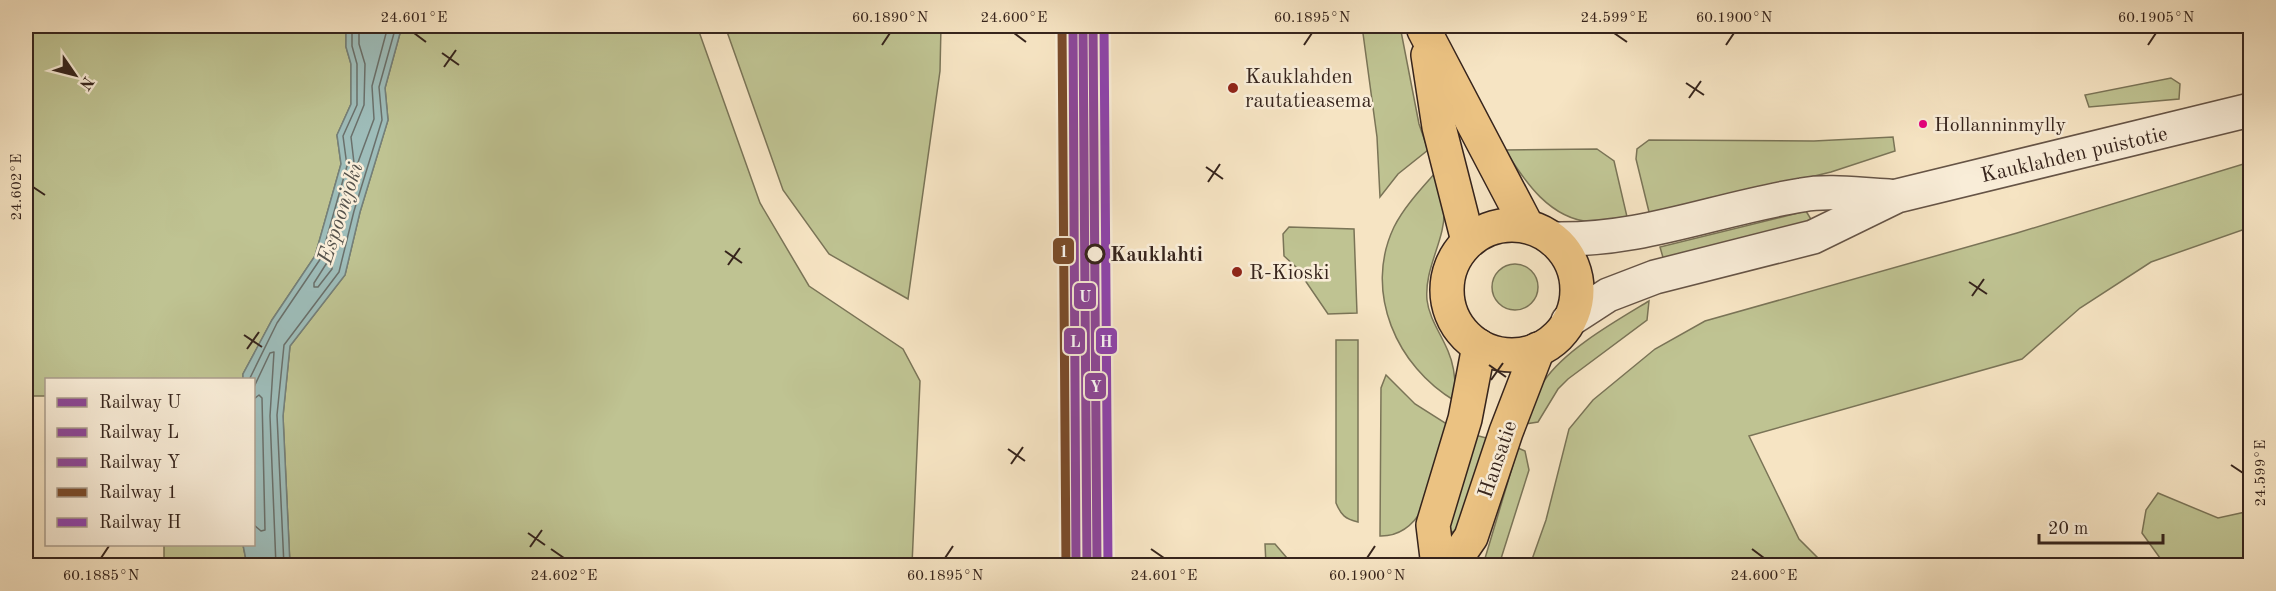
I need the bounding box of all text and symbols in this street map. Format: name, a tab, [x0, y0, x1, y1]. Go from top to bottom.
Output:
text: 24.601°E	[381, 11, 447, 26]
text: 60.1890°N	[852, 11, 929, 26]
text: 24.600°E	[981, 11, 1047, 26]
text: 60.1895°N	[1274, 11, 1351, 26]
text: 24.599°E	[1581, 11, 1647, 26]
text: 60.1900°N	[1696, 11, 1773, 26]
text: 60.1905°N	[2118, 11, 2195, 26]
north arrow	[45, 45, 105, 105]
place label: Kauklahden rautatieasema	[1245, 67, 1372, 112]
text: N	[75, 73, 96, 93]
marker: Kauklahden rautatieasema	[1226, 81, 1240, 95]
place label: Hollanninmylly	[1934, 116, 2066, 136]
marker: Hollanninmylly	[1917, 118, 1929, 130]
street label: Kauklahden puistotie	[1979, 124, 2170, 187]
text: 24.602°E	[10, 154, 25, 220]
water label: Espoonjoki	[314, 160, 368, 268]
line badge: 1	[1052, 237, 1075, 265]
marker: Kauklahti	[1085, 244, 1105, 264]
text: 1	[1059, 245, 1069, 261]
place label: Kauklahti	[1110, 245, 1203, 266]
place label: R-Kioski	[1249, 263, 1329, 284]
marker: R-Kioski	[1230, 265, 1244, 279]
line badge: U	[1073, 282, 1097, 310]
text: U	[1079, 290, 1092, 306]
line badge: L	[1063, 327, 1086, 355]
line badge: H	[1095, 327, 1118, 355]
text: L	[1070, 335, 1081, 351]
text: H	[1099, 335, 1113, 351]
line badge: Y	[1084, 372, 1107, 400]
legend	[45, 378, 255, 546]
text: Y	[1090, 380, 1102, 396]
text: Railway U	[99, 394, 181, 412]
street label: Hansatie	[1475, 418, 1521, 501]
text: Railway L	[99, 424, 179, 442]
text: 24.599°E	[2254, 440, 2269, 506]
text: Railway Y	[99, 454, 180, 472]
text: Railway 1	[99, 484, 178, 502]
scale bar	[2039, 507, 2164, 545]
text: Railway H	[99, 514, 181, 532]
text: 20 m	[2048, 520, 2088, 538]
text: 60.1885°N	[63, 569, 140, 584]
text: 24.602°E	[531, 569, 597, 584]
text: 60.1895°N	[907, 569, 984, 584]
text: 24.601°E	[1131, 569, 1197, 584]
text: 60.1900°N	[1329, 569, 1406, 584]
text: 24.600°E	[1731, 569, 1797, 584]

